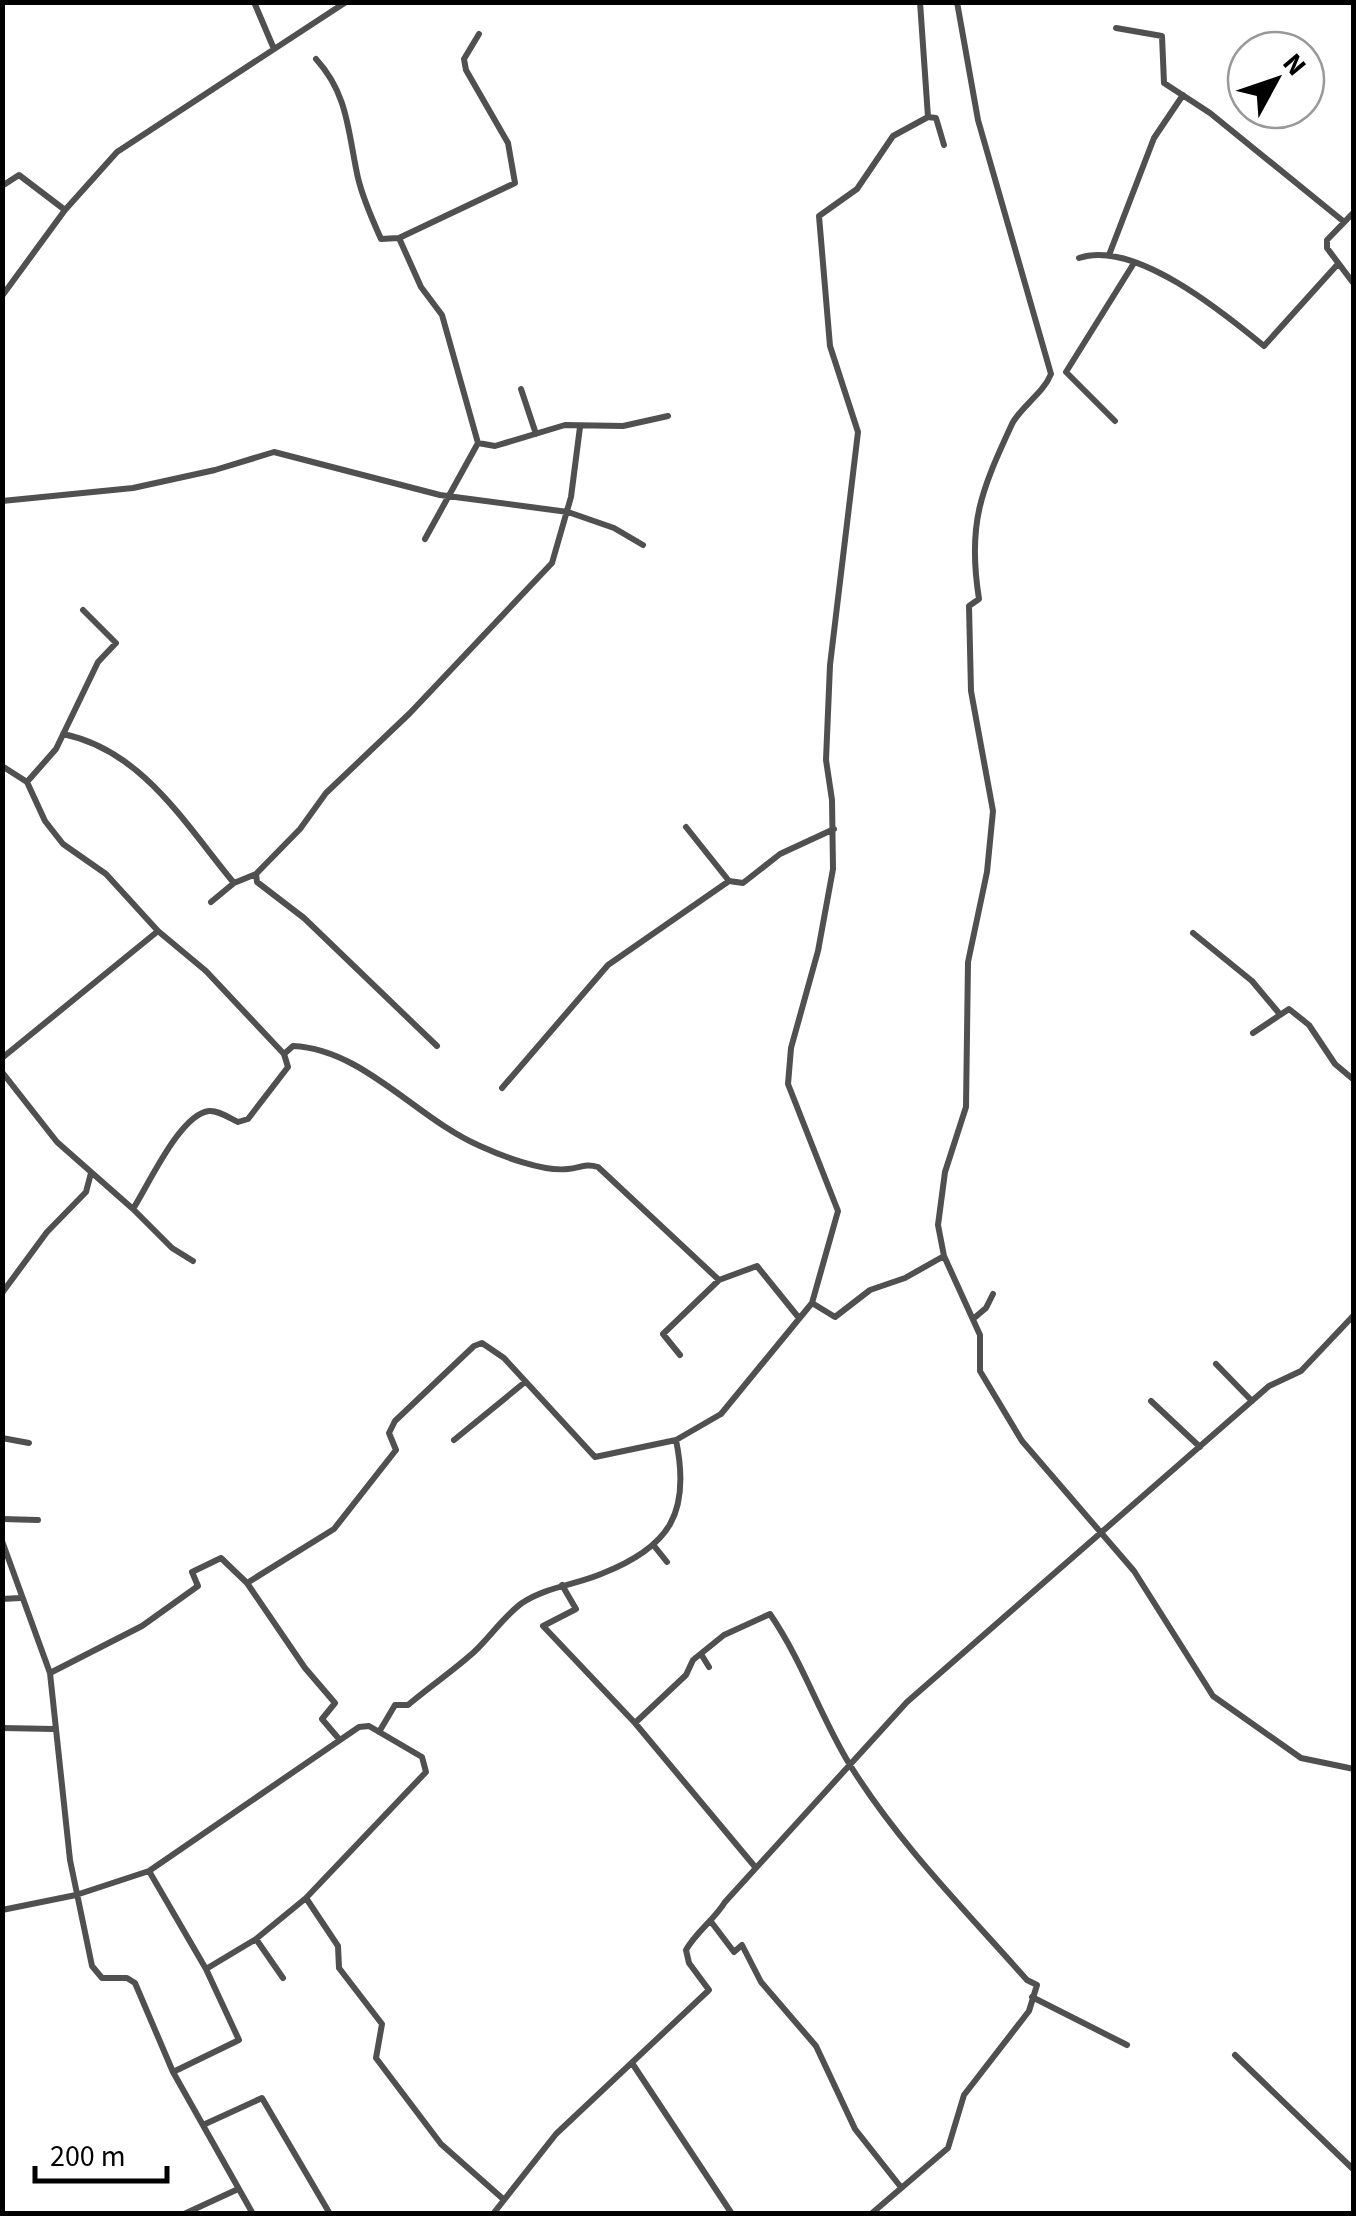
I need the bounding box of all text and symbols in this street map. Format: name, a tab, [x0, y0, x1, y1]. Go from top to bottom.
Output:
north arrow	[1226, 30, 1326, 130]
text: N	[1273, 45, 1316, 85]
scale bar	[35, 2121, 168, 2183]
text: 200 m	[50, 2135, 126, 2178]

